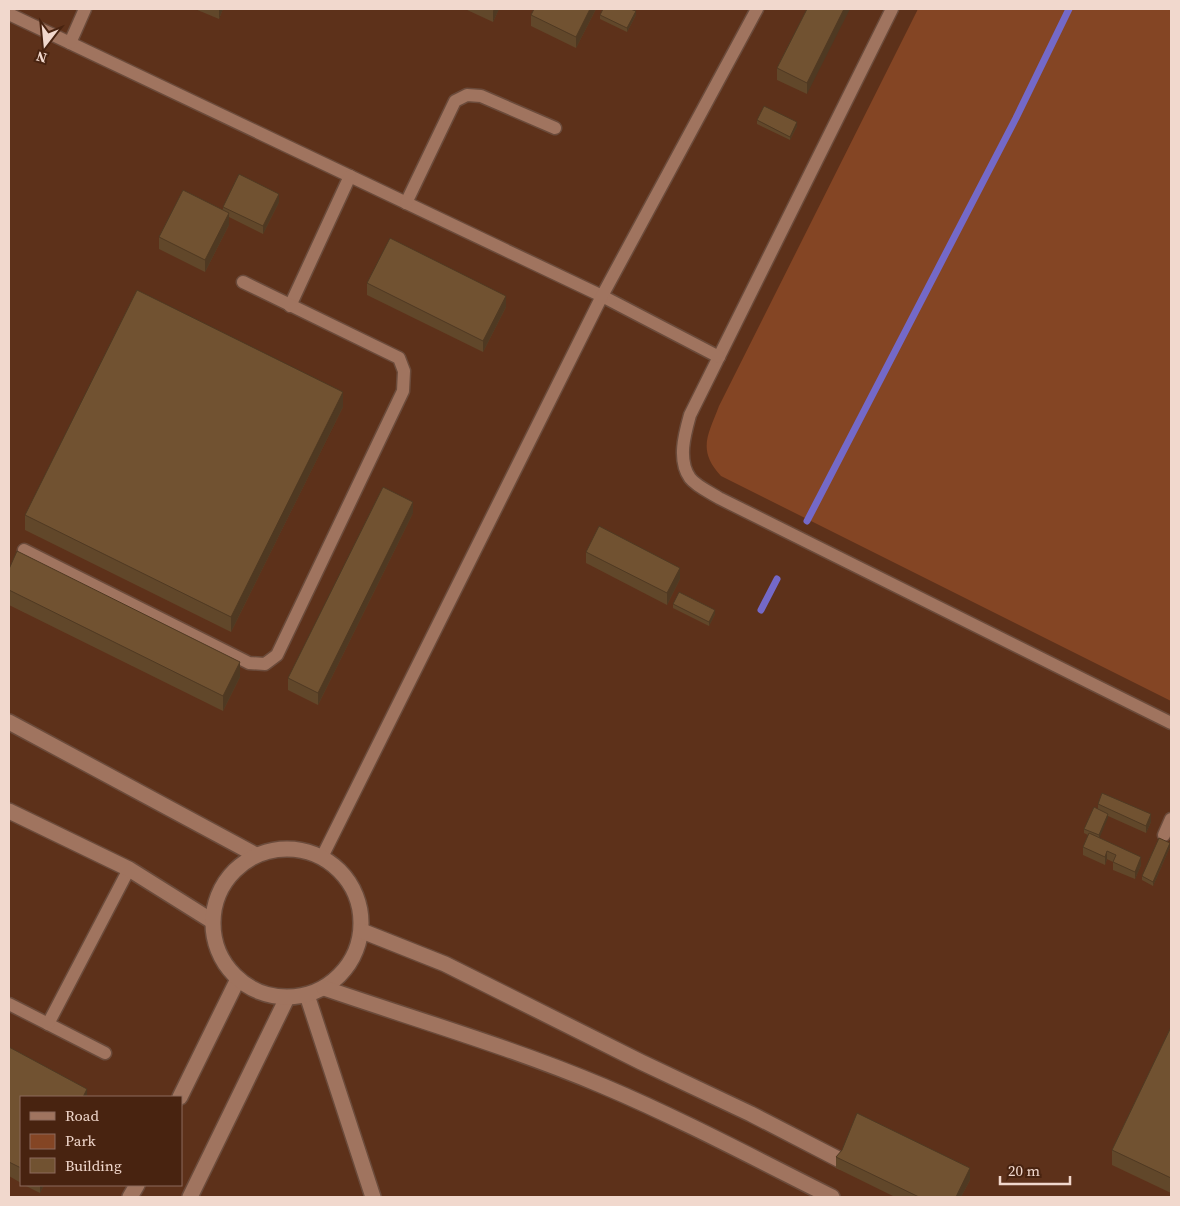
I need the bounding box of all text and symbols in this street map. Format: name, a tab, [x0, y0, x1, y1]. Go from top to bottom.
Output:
north arrow	[20, 20, 70, 70]
text: N	[34, 46, 49, 69]
legend	[20, 1096, 182, 1186]
text: Road	[65, 1105, 99, 1126]
text: Park	[65, 1130, 97, 1151]
scale bar	[1000, 1154, 1070, 1186]
text: Building	[65, 1155, 122, 1176]
text: 20 m	[1008, 1160, 1040, 1181]

